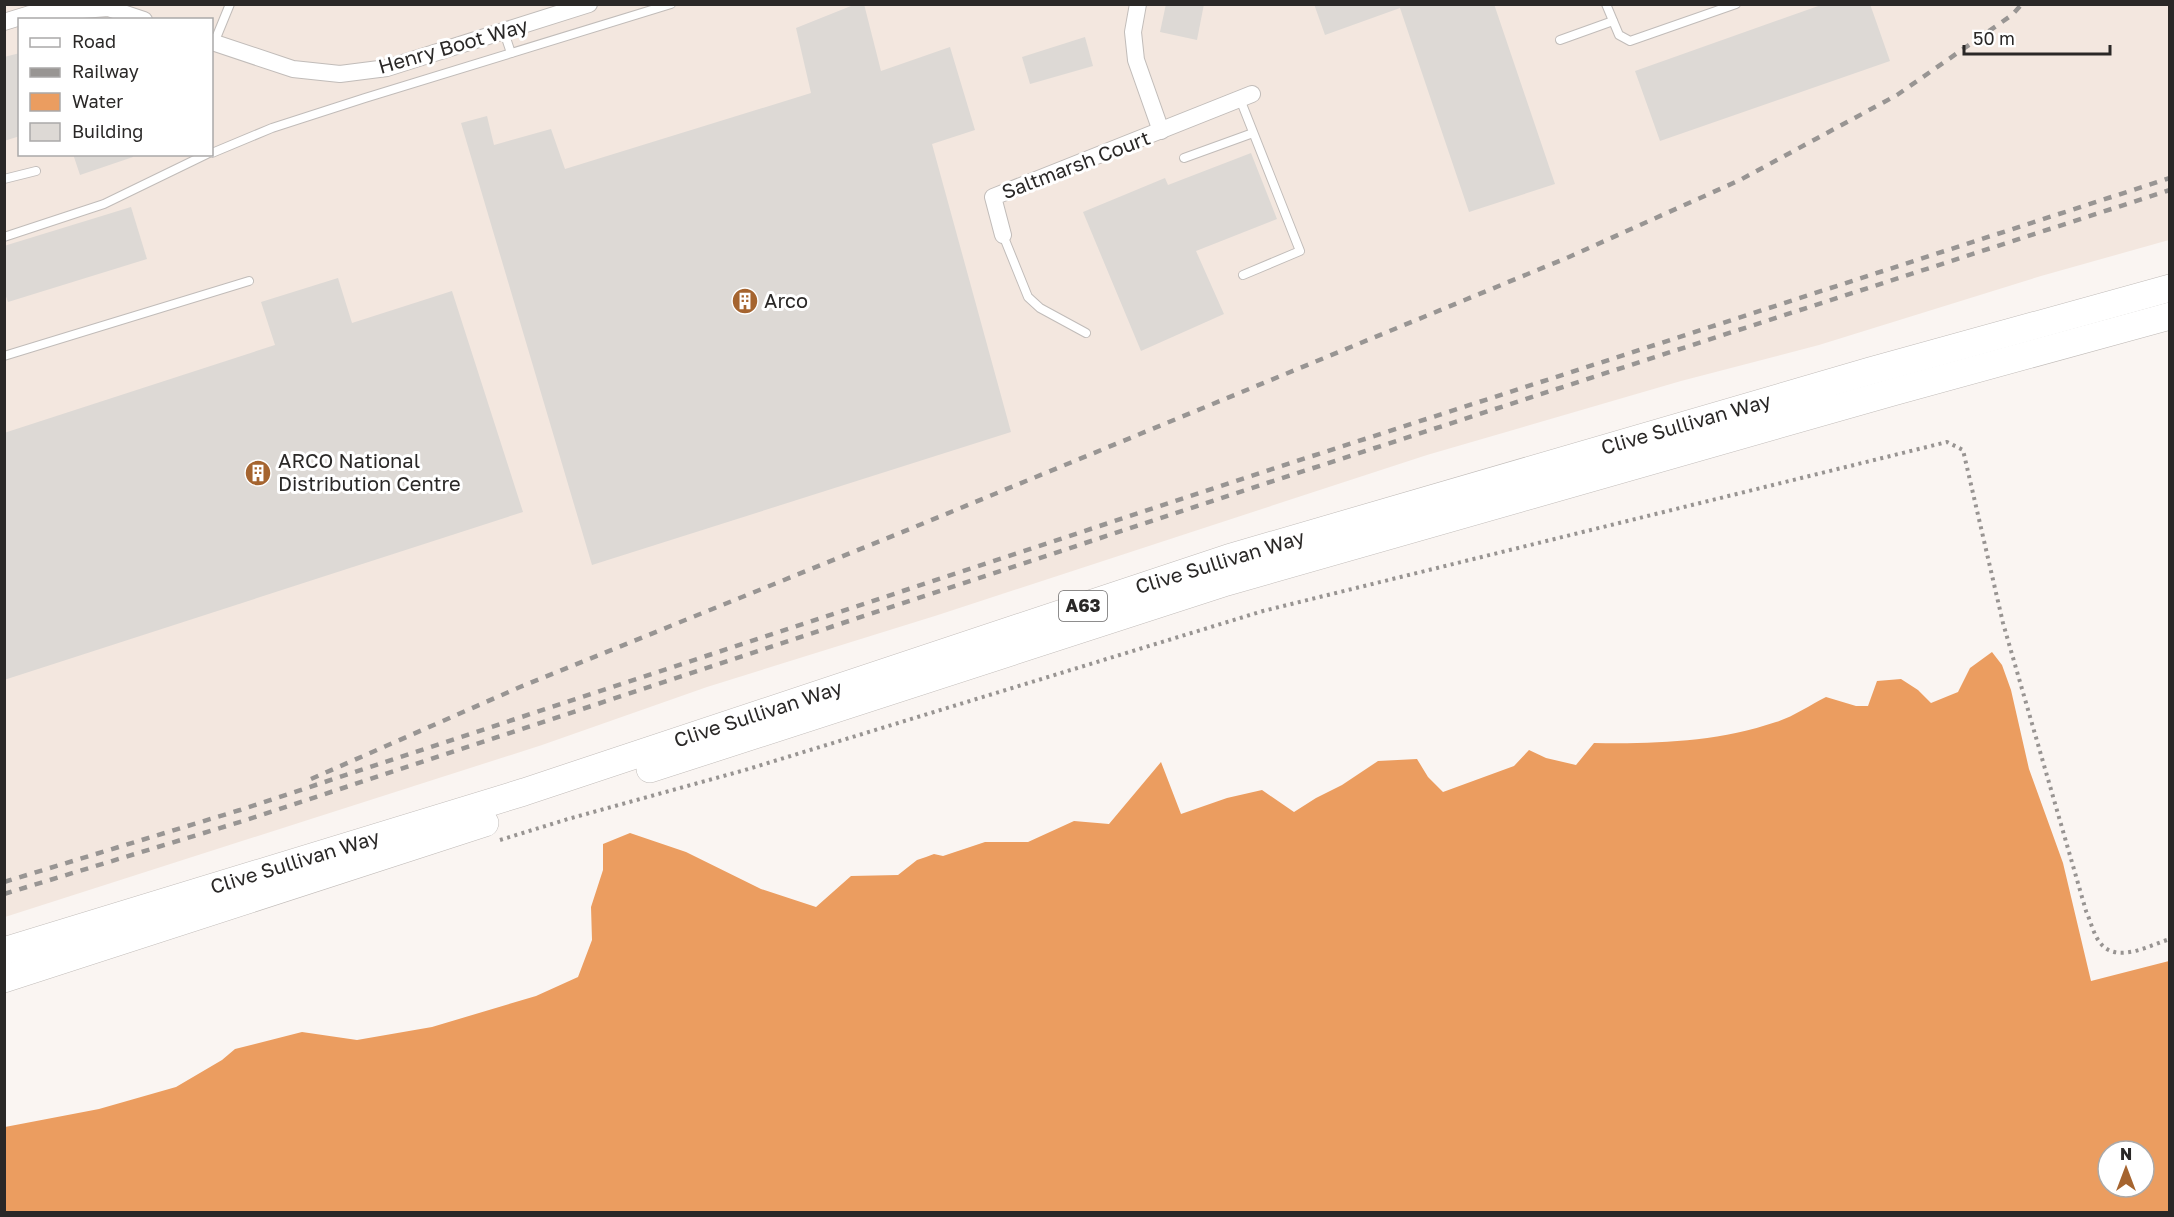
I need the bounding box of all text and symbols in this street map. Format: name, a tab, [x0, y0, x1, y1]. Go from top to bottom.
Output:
street label: Henry Boot Way	[375, 12, 530, 78]
legend	[18, 18, 213, 156]
scale bar	[1964, 18, 2110, 56]
text: 50 m	[1973, 27, 2015, 49]
text: Road	[72, 30, 116, 52]
text: Railway	[72, 60, 139, 82]
text: Water	[72, 90, 123, 112]
text: Building	[72, 120, 143, 142]
street label: Saltmarsh Court	[998, 125, 1153, 203]
building icon: Arco	[730, 286, 760, 316]
place label: Arco	[764, 288, 808, 312]
street label: Clive Sullivan Way	[1598, 387, 1773, 459]
place label: ARCO National Distribution Centre	[278, 448, 461, 495]
building icon: ARCO National Distribution Centre	[243, 458, 273, 488]
street label: Clive Sullivan Way	[1132, 524, 1307, 598]
road number: A63	[1059, 591, 1107, 621]
street label: Clive Sullivan Way	[671, 675, 845, 752]
street label: Clive Sullivan Way	[207, 824, 382, 898]
north arrow	[2096, 1139, 2156, 1199]
text: N	[2120, 1144, 2132, 1164]

